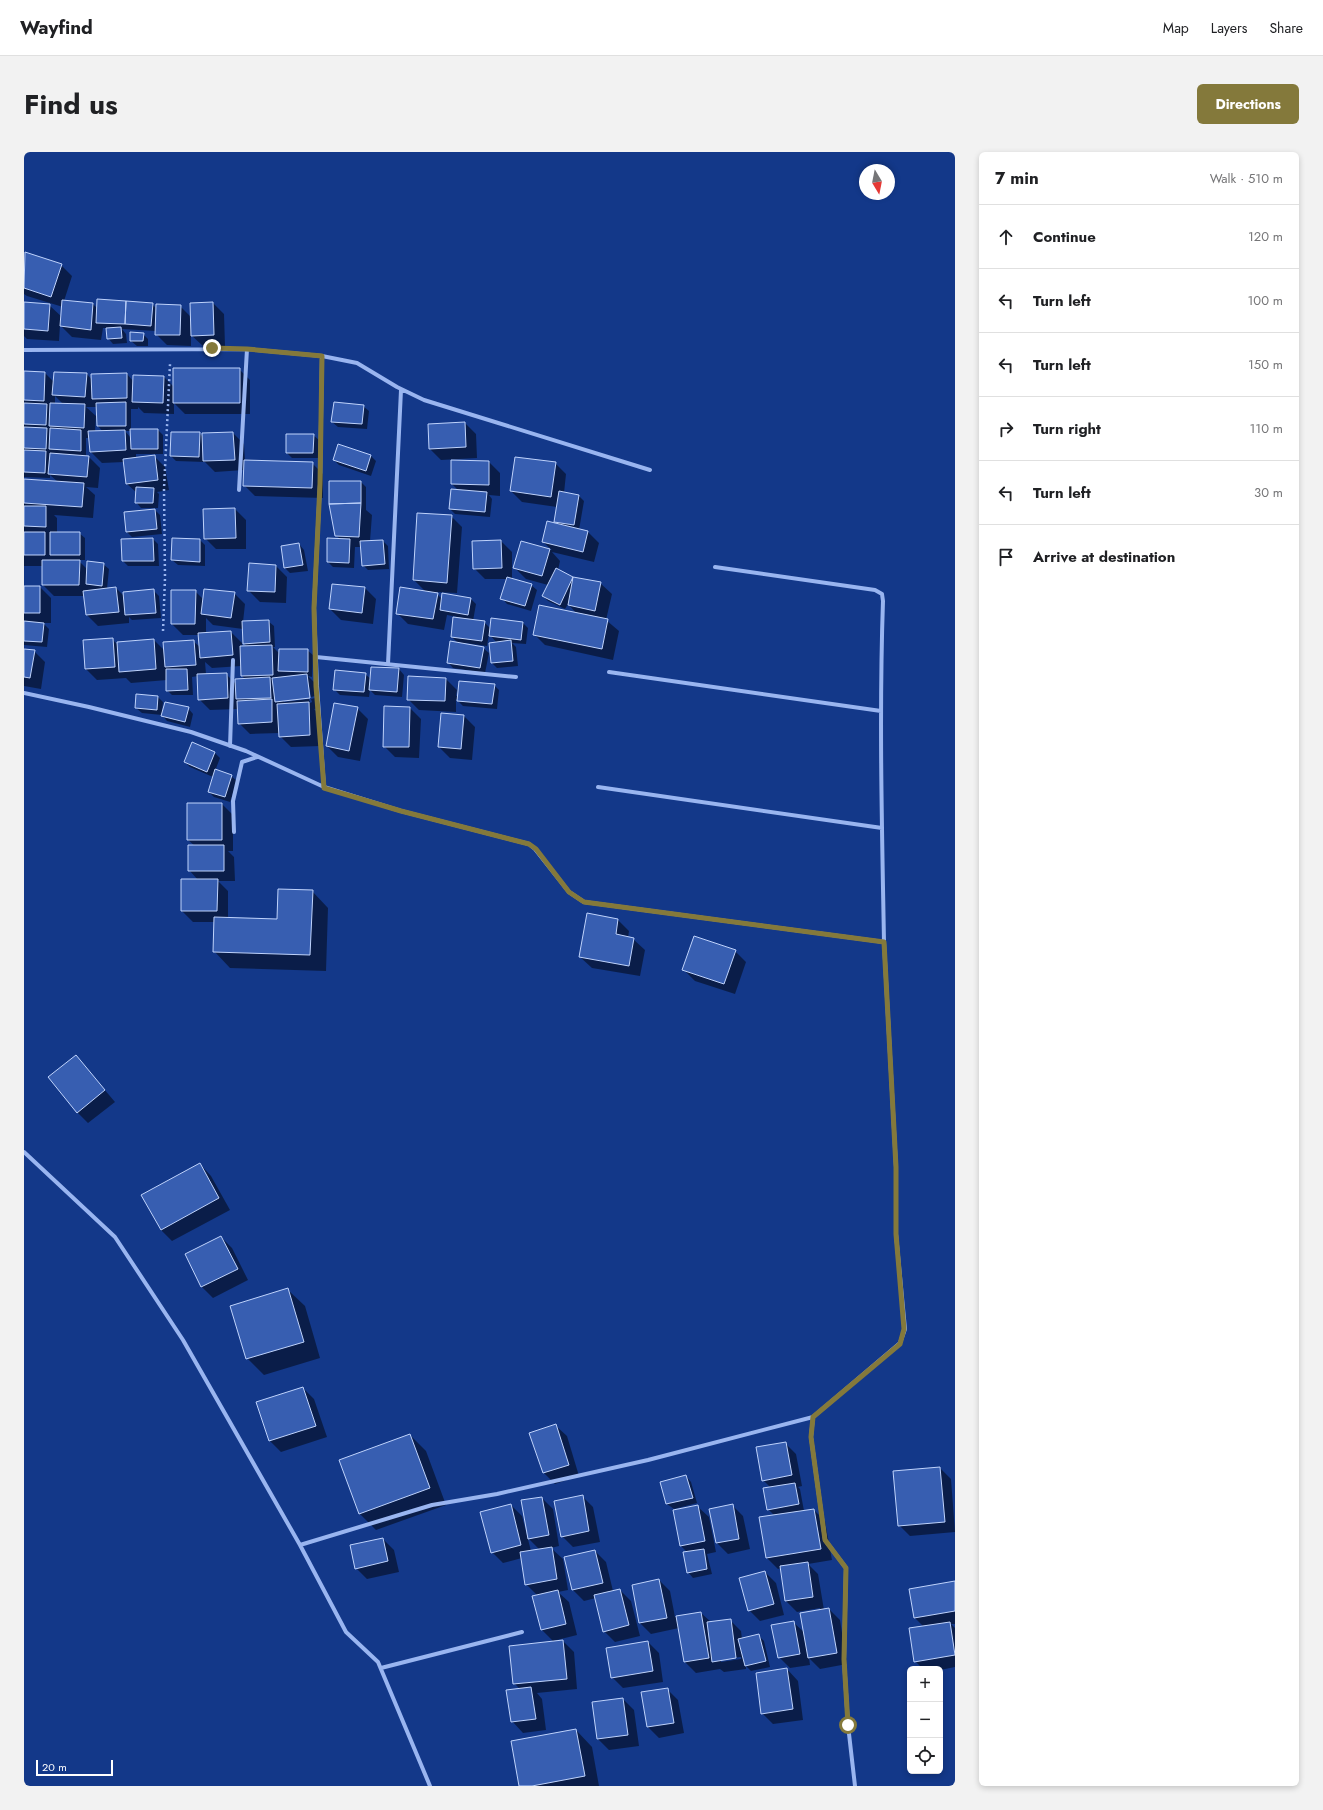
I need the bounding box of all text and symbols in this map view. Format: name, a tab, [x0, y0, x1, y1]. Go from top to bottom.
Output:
text: Wayfind	[20, 14, 93, 41]
text: Map	[1163, 18, 1189, 38]
text: Layers	[1211, 18, 1247, 38]
text: Share	[1269, 18, 1303, 38]
text: Find us	[24, 84, 118, 125]
button: Directions	[1197, 84, 1299, 124]
north arrow	[859, 164, 895, 200]
text: 7 min	[995, 166, 1039, 190]
text: Walk · 510 m	[1210, 169, 1283, 188]
icon: ahead	[995, 226, 1017, 248]
text: Continue	[1033, 226, 1096, 248]
text: 120 m	[1248, 227, 1283, 246]
icon: left	[995, 290, 1017, 312]
text: Turn left	[1033, 290, 1091, 312]
text: 100 m	[1248, 291, 1283, 310]
route end	[203, 339, 221, 357]
icon: left	[995, 354, 1017, 376]
text: Turn left	[1033, 354, 1091, 376]
text: 150 m	[1248, 355, 1283, 374]
icon: right	[995, 418, 1017, 440]
text: Turn right	[1033, 418, 1101, 440]
text: 110 m	[1249, 419, 1283, 438]
icon: left	[995, 482, 1017, 504]
text: Turn left	[1033, 482, 1091, 504]
text: 30 m	[1254, 483, 1283, 502]
icon: arrive	[995, 546, 1017, 568]
text: Arrive at destination	[1033, 546, 1175, 568]
map controls	[907, 1666, 943, 1774]
button: +	[907, 1666, 943, 1702]
button: −	[907, 1702, 943, 1738]
route start	[839, 1716, 857, 1734]
button: locate	[907, 1738, 943, 1774]
scale bar	[36, 1758, 113, 1777]
text: 20 m	[42, 1759, 67, 1775]

